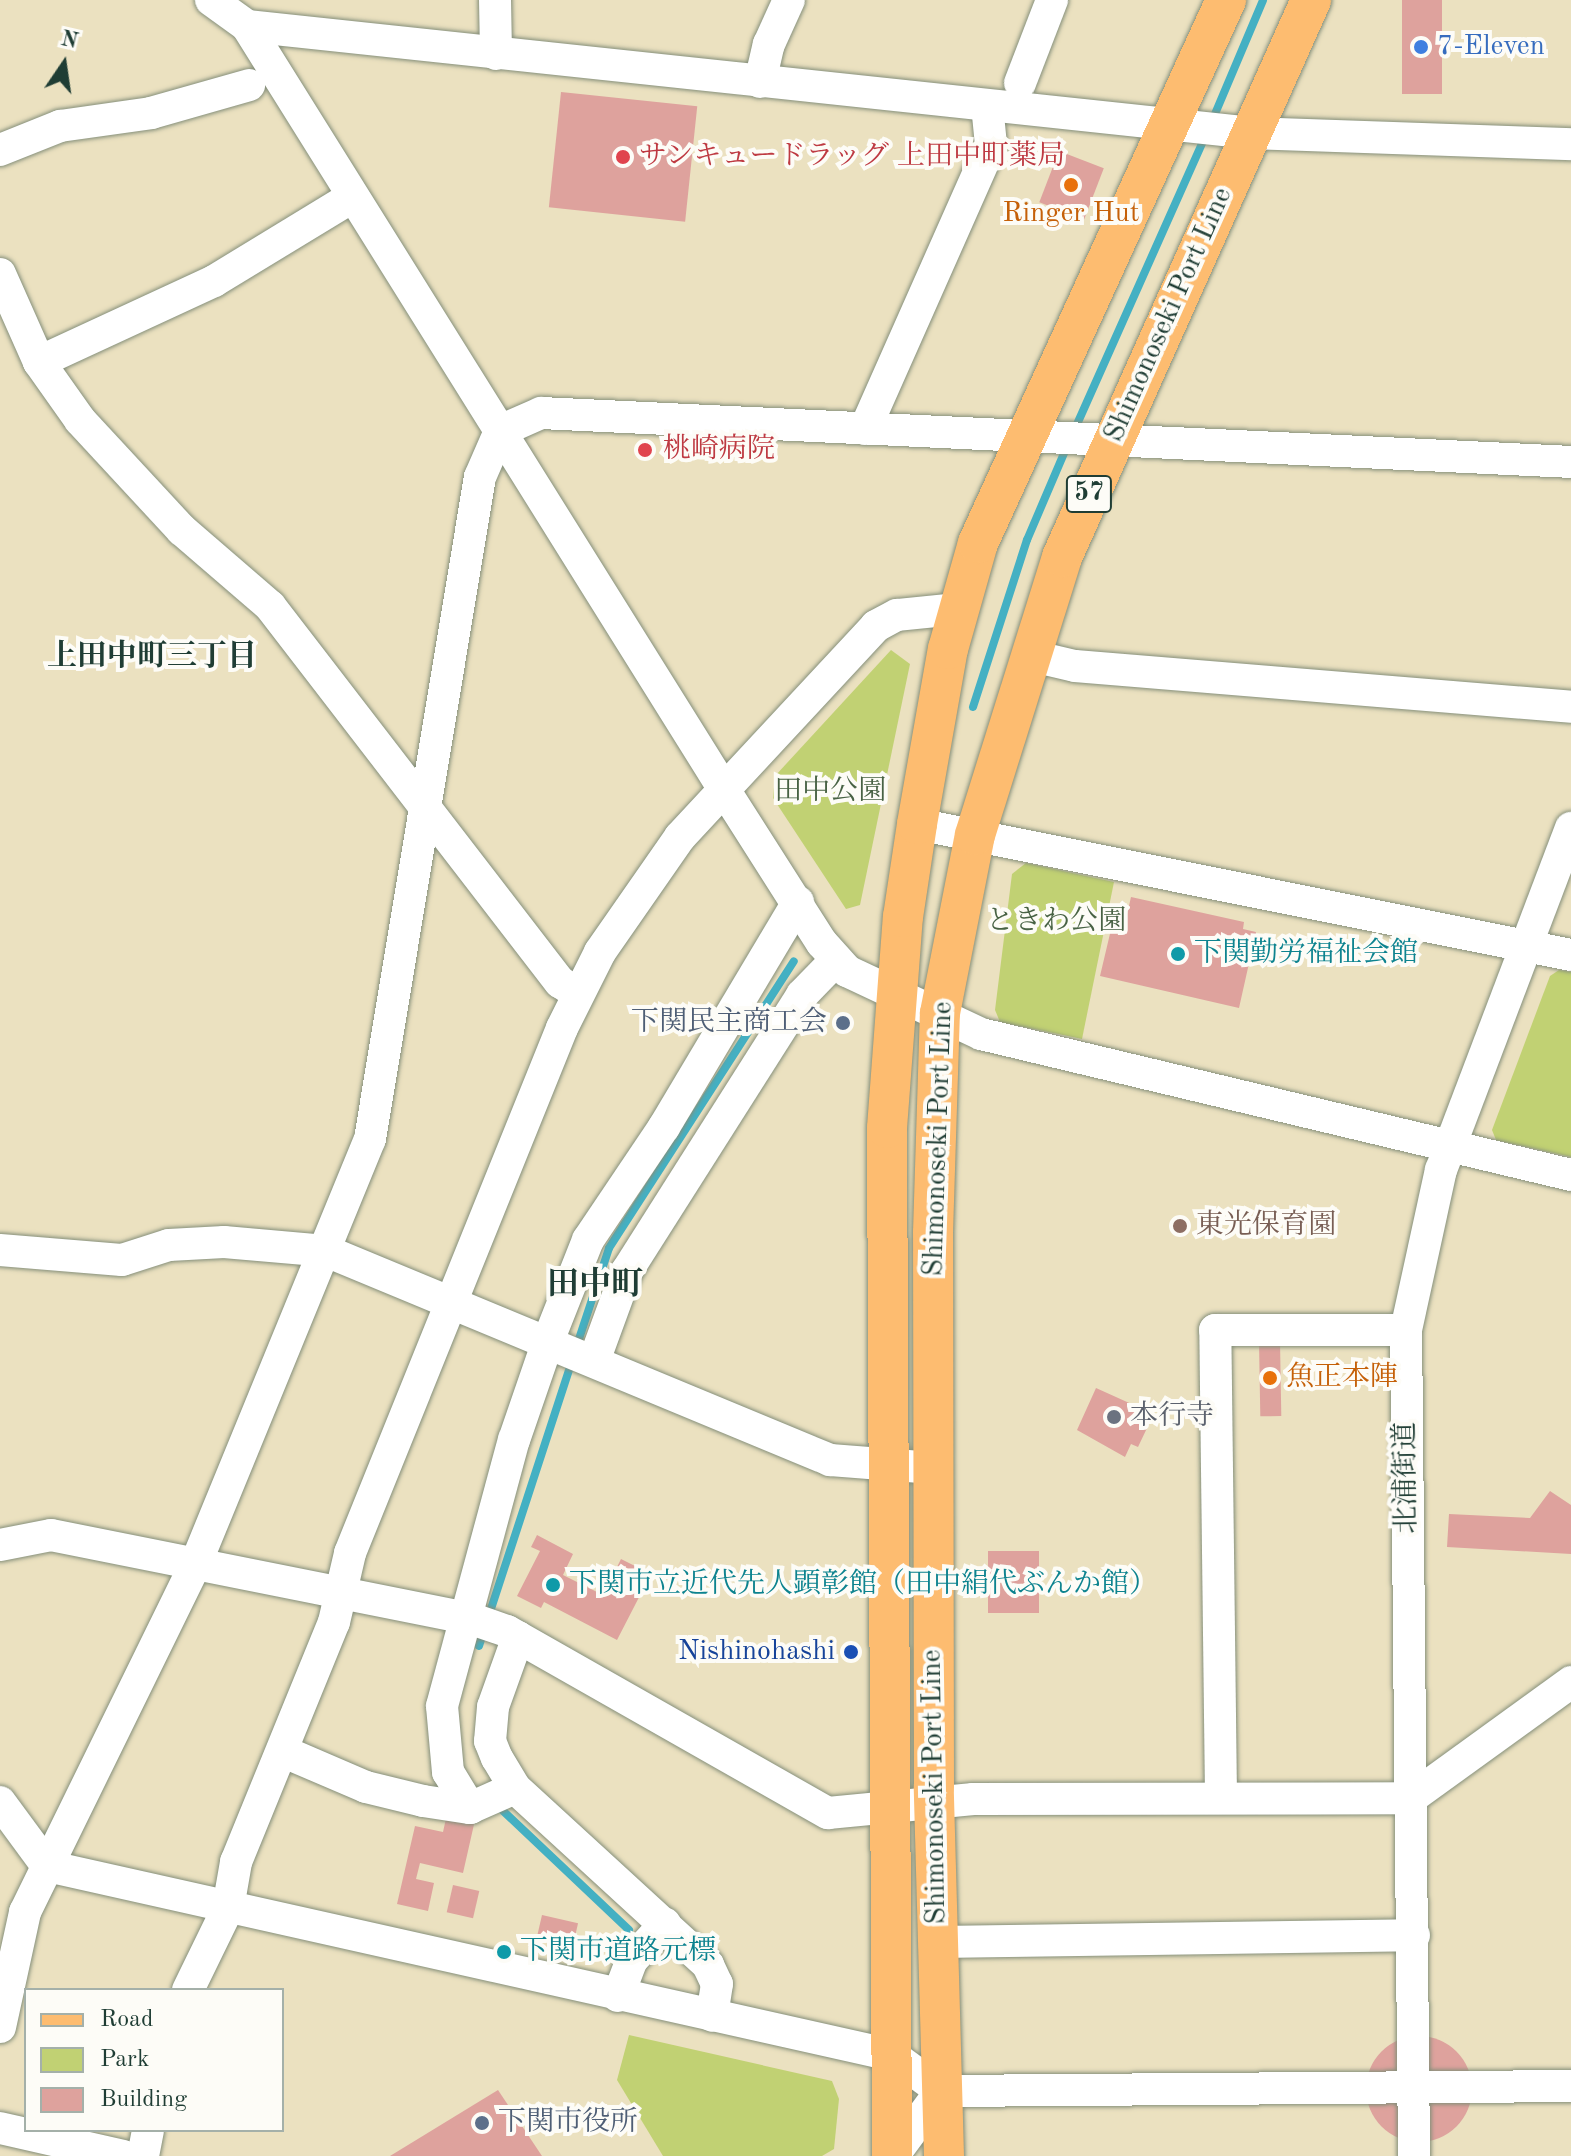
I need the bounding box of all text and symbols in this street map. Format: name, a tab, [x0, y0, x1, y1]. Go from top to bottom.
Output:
north arrow	[24, 24, 104, 104]
text: N	[59, 28, 80, 53]
place label: 7-Eleven	[1437, 30, 1545, 64]
marker: 7-Eleven	[1412, 38, 1430, 56]
place label: サンキュードラッグ 上田中町薬局	[639, 140, 1067, 174]
marker: サンキュードラッグ 上田中町薬局	[614, 148, 632, 166]
marker: Ringer Hut	[1062, 176, 1080, 194]
street label: Shimonoseki Port Line	[1098, 182, 1240, 448]
place label: Ringer Hut	[1003, 197, 1139, 231]
place label: 桃崎病院	[663, 433, 775, 467]
marker: 桃崎病院	[634, 439, 656, 461]
road number: 57	[1065, 472, 1113, 516]
district label: 上田中町三丁目	[47, 639, 257, 675]
park label: 田中公園	[774, 775, 886, 809]
park label: ときわ公園	[986, 905, 1126, 939]
place label: 下関勤労福祉会館	[1194, 937, 1418, 971]
marker: 下関勤労福祉会館	[1169, 945, 1187, 963]
street label: Shimonoseki Port Line	[917, 1001, 961, 1277]
place label: 下関民主商工会	[631, 1006, 827, 1040]
marker: 下関民主商工会	[834, 1014, 852, 1032]
place label: 東光保育園	[1196, 1209, 1336, 1243]
marker: 東光保育園	[1171, 1217, 1189, 1235]
district label: 田中町	[547, 1267, 643, 1305]
place label: 魚正本陣	[1286, 1361, 1398, 1395]
marker: 魚正本陣	[1261, 1369, 1279, 1387]
place label: 本行寺	[1130, 1400, 1214, 1434]
marker: 本行寺	[1105, 1408, 1123, 1426]
street label: 北浦街道	[1389, 1422, 1425, 1534]
place label: 下関市立近代先人顕彰館（田中絹代ぶんか館）	[569, 1568, 1157, 1602]
marker: 下関市立近代先人顕彰館（田中絹代ぶんか館）	[544, 1576, 562, 1594]
place label: Nishinohashi	[678, 1635, 835, 1669]
marker: Nishinohashi	[842, 1643, 860, 1661]
street label: Shimonoseki Port Line	[916, 1649, 954, 1925]
place label: 下関市道路元標	[520, 1935, 716, 1969]
marker: 下関市道路元標	[495, 1943, 513, 1961]
legend	[24, 1988, 284, 2132]
text: Road	[100, 2008, 153, 2032]
text: Park	[100, 2048, 149, 2072]
text: Building	[100, 2088, 187, 2112]
place label: 下関市役所	[498, 2106, 638, 2140]
marker: 下関市役所	[473, 2114, 491, 2132]

